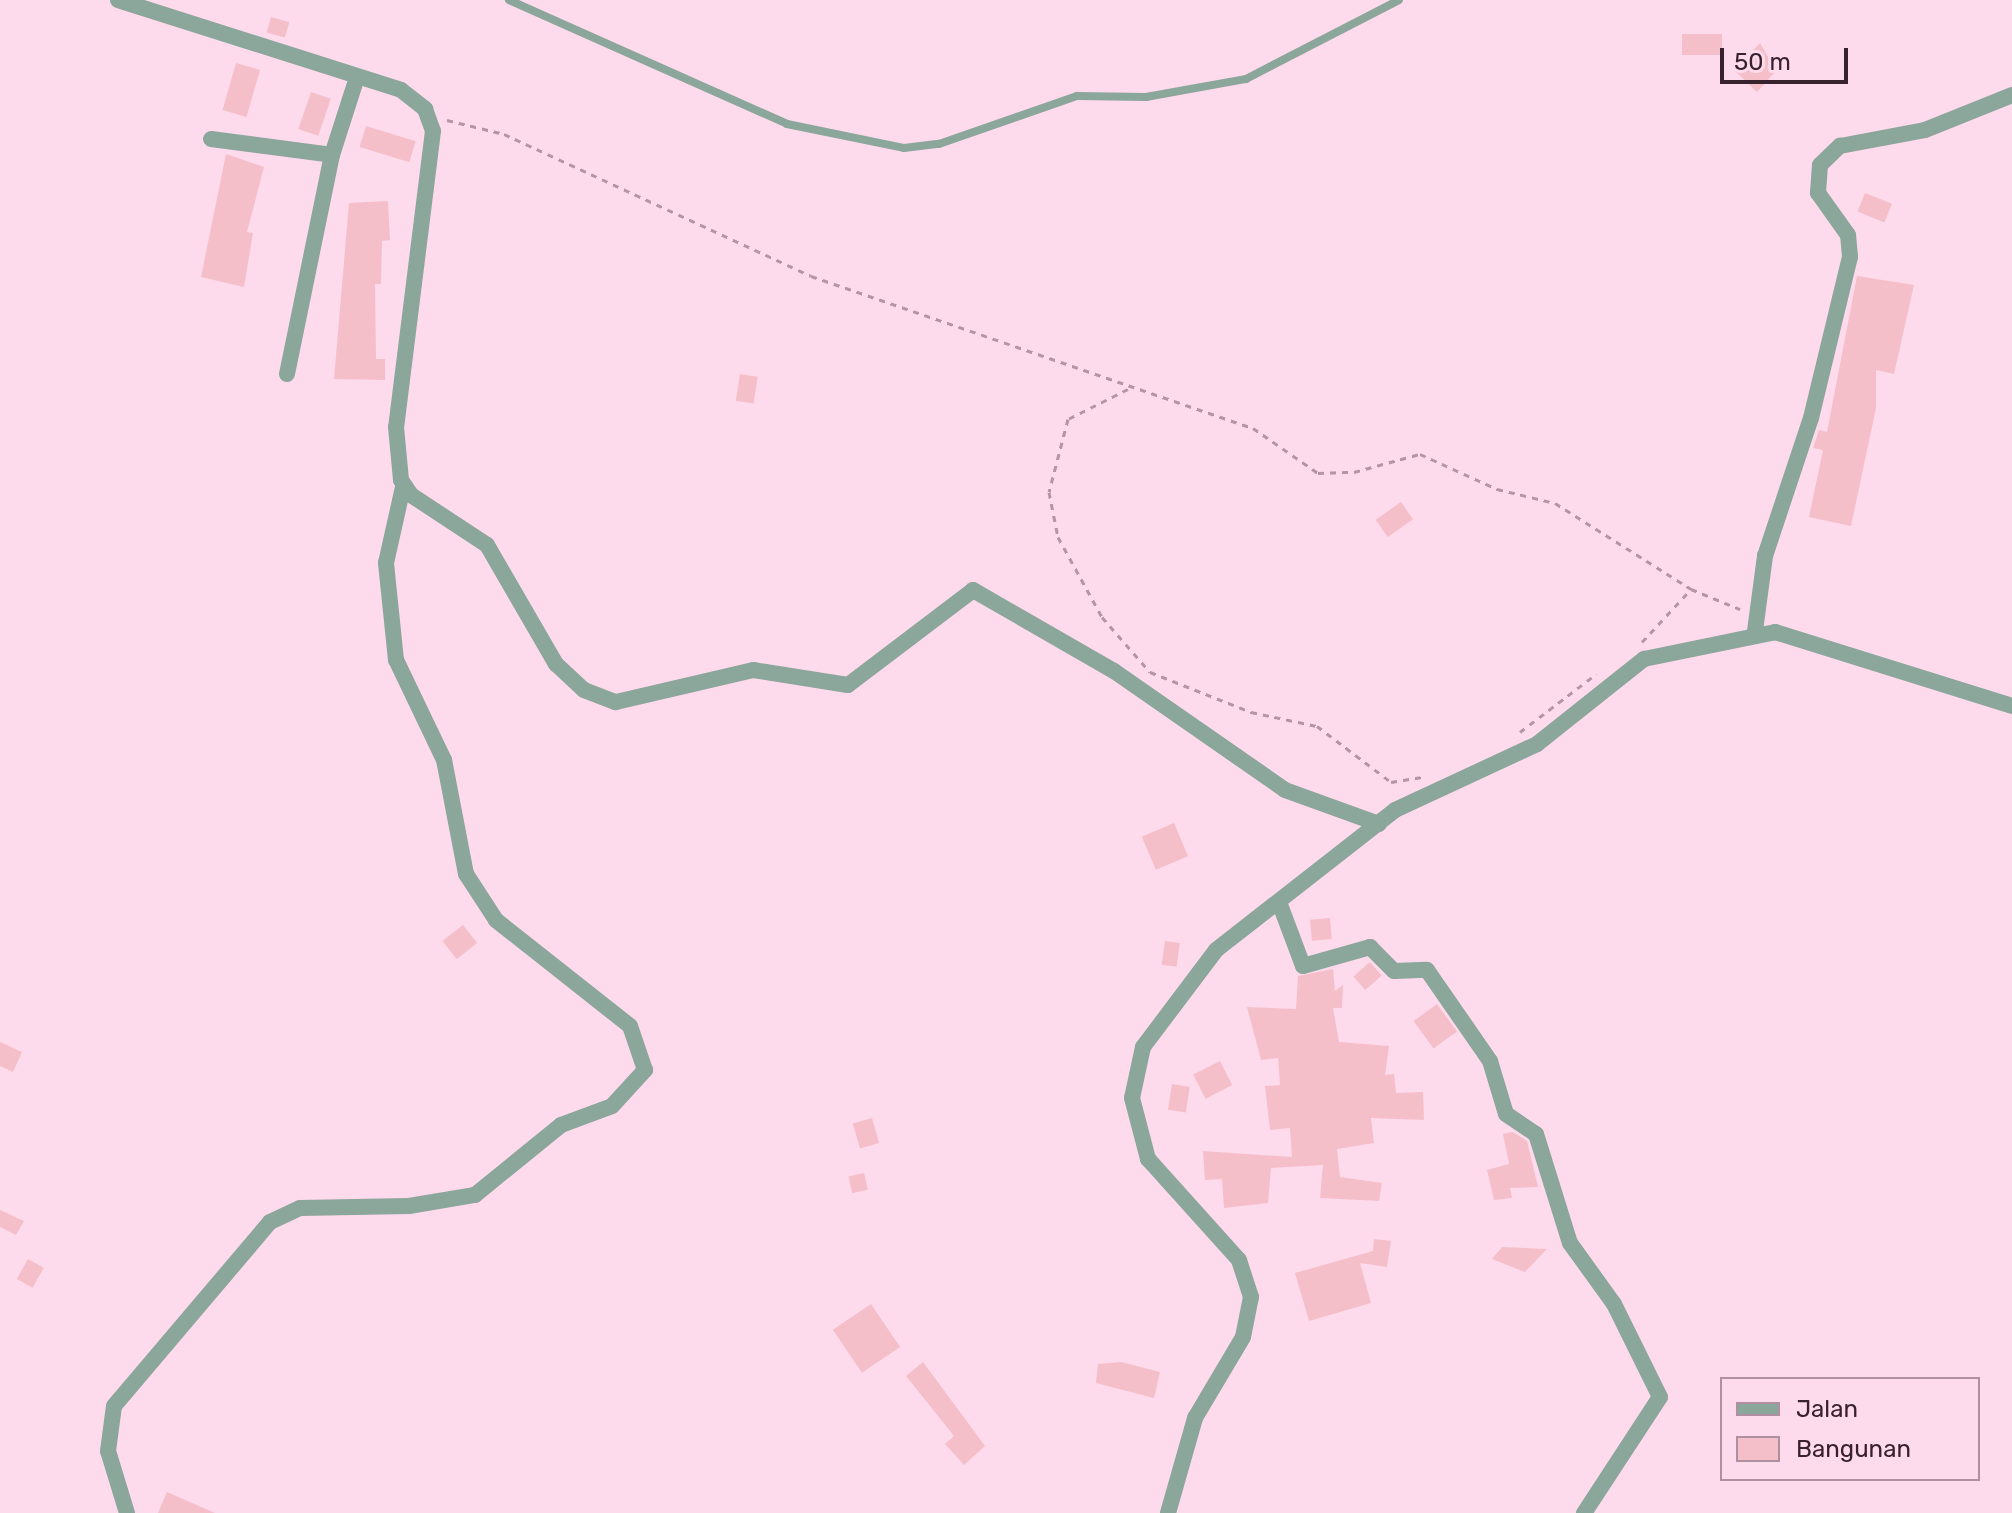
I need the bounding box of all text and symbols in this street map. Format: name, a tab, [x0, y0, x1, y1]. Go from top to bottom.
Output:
scale bar	[1724, 32, 1852, 82]
text: 50 m	[1734, 48, 1791, 76]
legend	[1720, 1377, 1980, 1481]
text: Jalan	[1796, 1395, 1858, 1423]
text: Bangunan	[1796, 1435, 1911, 1463]

